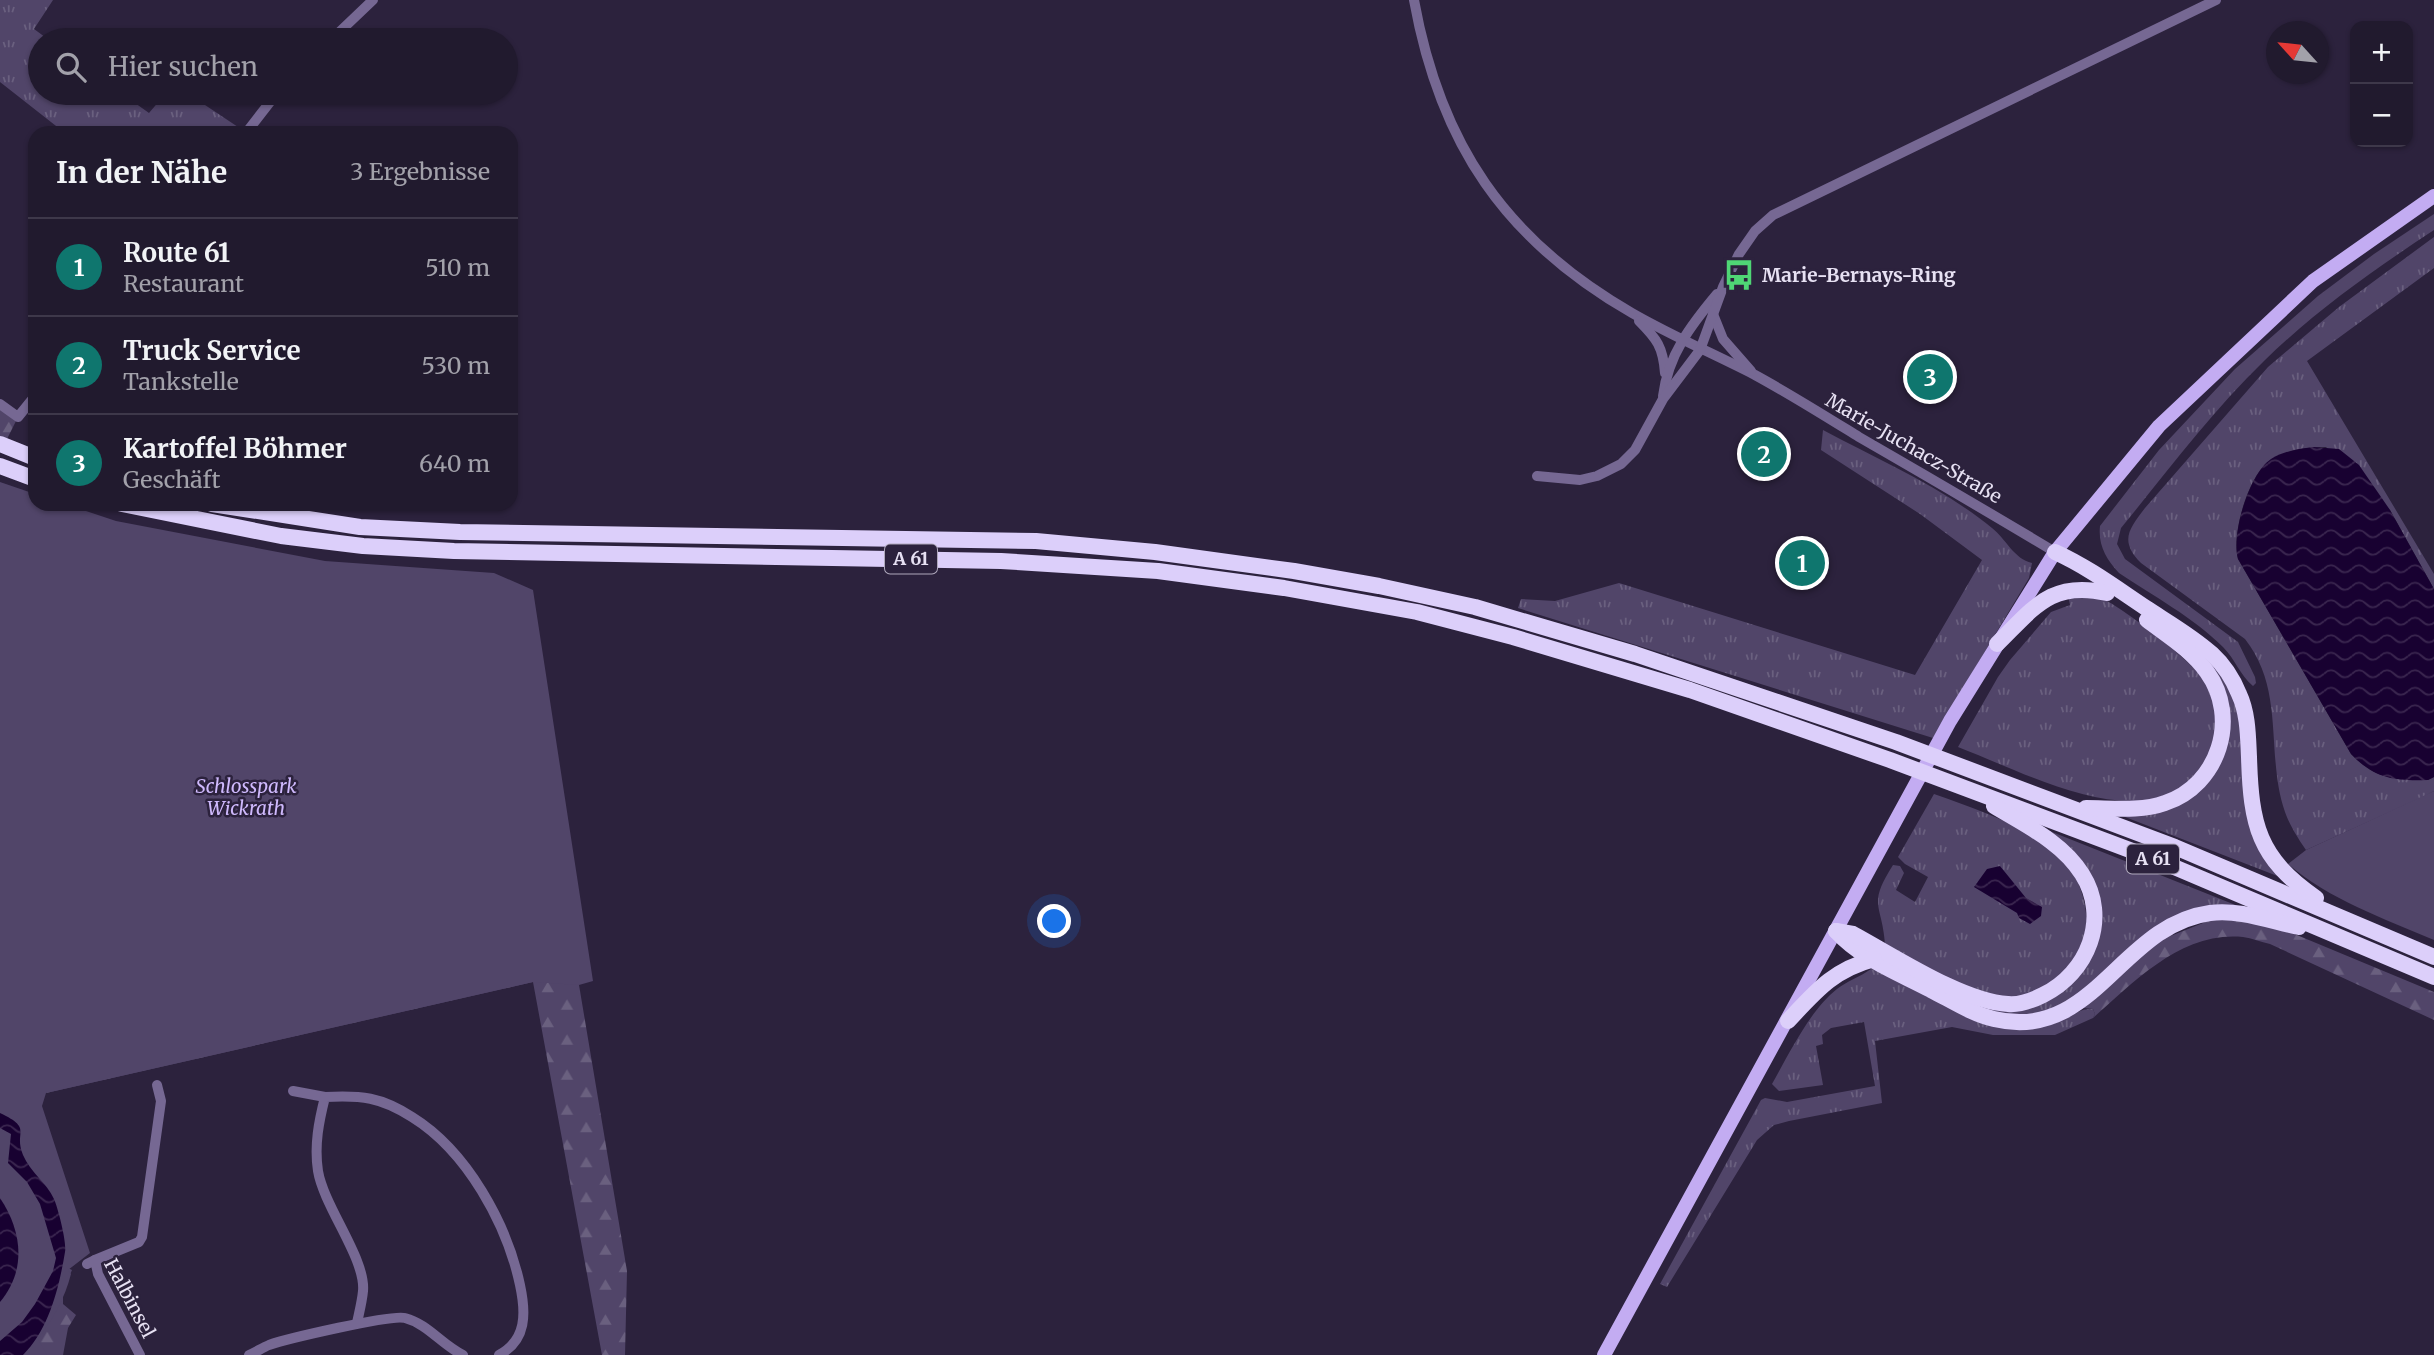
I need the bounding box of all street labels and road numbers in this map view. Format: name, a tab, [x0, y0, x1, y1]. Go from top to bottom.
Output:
street label: Marie-Juchacz-Straße	[1822, 388, 2007, 508]
road number: A 61	[885, 544, 937, 574]
road number: A 61	[2127, 844, 2179, 874]
street label: Halbinsel	[99, 1254, 161, 1342]

